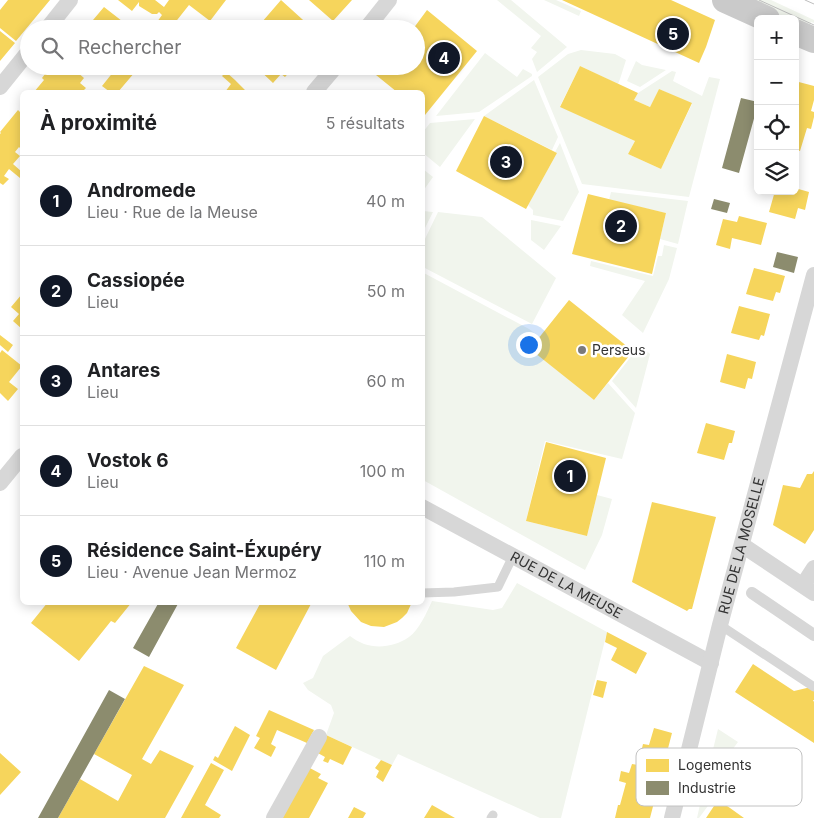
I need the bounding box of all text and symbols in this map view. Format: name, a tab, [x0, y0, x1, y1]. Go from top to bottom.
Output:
pin: 5	[657, 15, 689, 53]
map controls	[754, 15, 799, 195]
button: +	[754, 15, 799, 60]
search box	[20, 20, 425, 75]
icon: search	[38, 34, 66, 62]
text: Rechercher	[78, 36, 181, 59]
pin: 4	[428, 39, 460, 77]
button: −	[754, 60, 799, 105]
button: locate	[754, 105, 799, 150]
text: À proximité	[40, 110, 157, 135]
text: 5 résultats	[326, 113, 405, 133]
pin: 3	[490, 143, 522, 181]
button: layers	[754, 150, 799, 195]
text: Andromede	[87, 179, 196, 202]
text: 1	[53, 191, 59, 211]
text: 40 m	[366, 191, 405, 211]
text: Lieu · Rue de la Meuse	[87, 202, 258, 222]
pin: 2	[605, 207, 637, 245]
text: Cassiopée	[87, 269, 185, 292]
text: 2	[51, 281, 61, 301]
text: 50 m	[367, 281, 405, 301]
text: Lieu	[87, 292, 119, 312]
your location	[516, 332, 542, 358]
place label: Perseus	[592, 341, 646, 358]
marker: Perseus	[576, 344, 588, 356]
text: Antares	[87, 359, 160, 382]
text: 3	[51, 371, 61, 391]
text: 60 m	[366, 371, 405, 391]
text: Lieu	[87, 382, 119, 402]
text: Vostok 6	[87, 449, 169, 472]
pin: 1	[554, 457, 586, 495]
text: 4	[51, 461, 61, 481]
text: 100 m	[360, 461, 405, 481]
text: Lieu	[87, 472, 119, 492]
street label: RUE DE LA MOSELLE	[714, 475, 767, 616]
text: Résidence Saint-Éxupéry	[87, 539, 322, 562]
street label: RUE DE LA MEUSE	[508, 547, 625, 622]
text: 5	[51, 551, 61, 571]
text: 110 m	[363, 551, 405, 571]
text: Lieu · Avenue Jean Mermoz	[87, 562, 297, 582]
legend	[636, 748, 802, 806]
text: Logements	[678, 756, 752, 773]
text: Industrie	[678, 779, 736, 796]

